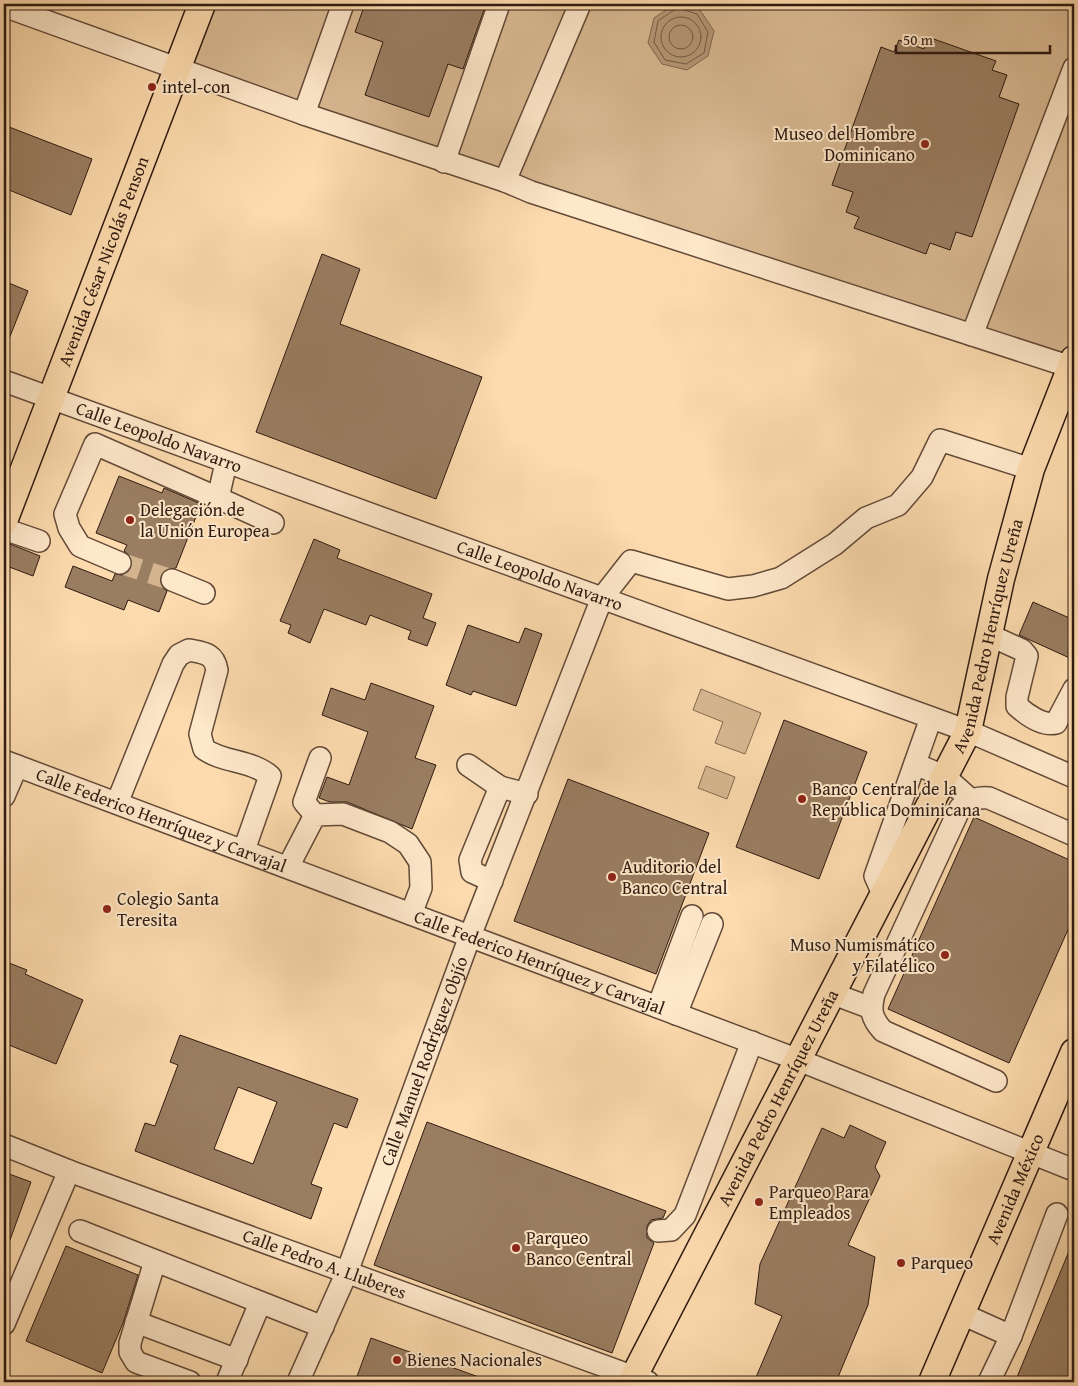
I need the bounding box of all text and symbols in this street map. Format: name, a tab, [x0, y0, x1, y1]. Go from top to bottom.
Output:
scale bar	[896, 22, 1049, 54]
text: 50 m	[903, 29, 934, 50]
place label: intel-con	[162, 73, 230, 100]
marker: intel-con	[146, 81, 158, 93]
place label: Museo del Hombre Dominicano	[774, 120, 915, 168]
marker: Museo del Hombre Dominicano	[919, 138, 931, 150]
street label: Avenida César Nicolás Penson	[50, 152, 155, 370]
street label: Calle Leopoldo Navarro	[72, 394, 246, 479]
place label: Delegación de la Unión Europea	[140, 496, 270, 544]
marker: Delegación de la Unión Europea	[124, 514, 136, 526]
street label: Avenida Pedro Henríquez Ureña	[945, 515, 1030, 758]
street label: Calle Leopoldo Navarro	[453, 533, 627, 618]
street label: Calle Federico Henríquez y Carvajal	[32, 760, 291, 879]
place label: Banco Central de la República Dominicana	[812, 775, 981, 823]
marker: Banco Central de la República Dominicana	[796, 793, 808, 805]
place label: Auditorio del Banco Central	[622, 853, 727, 901]
marker: Auditorio del Banco Central	[606, 871, 618, 883]
place label: Colegio Santa Teresita	[117, 885, 219, 933]
marker: Colegio Santa Teresita	[101, 903, 113, 915]
street label: Calle Federico Henríquez y Carvajal	[410, 903, 669, 1021]
place label: Muso Numismático y Filatélico	[790, 931, 935, 979]
marker: Muso Numismático y Filatélico	[939, 949, 951, 961]
street label: Calle Manuel Rodríguez Objío	[373, 952, 474, 1170]
street label: Avenida Pedro Henríquez Ureña	[710, 984, 845, 1211]
street label: Avenida México	[979, 1129, 1050, 1249]
place label: Parqueo Para Empleados	[769, 1178, 870, 1226]
marker: Parqueo Para Empleados	[753, 1196, 765, 1208]
street label: Calle Pedro A. Lluberes	[239, 1221, 410, 1306]
place label: Parqueo Banco Central	[526, 1224, 631, 1272]
marker: Parqueo Banco Central	[510, 1242, 522, 1254]
place label: Parqueo	[911, 1249, 973, 1276]
marker: Parqueo	[895, 1257, 907, 1269]
place label: Bienes Nacionales	[407, 1346, 542, 1373]
marker: Bienes Nacionales	[391, 1354, 403, 1366]

